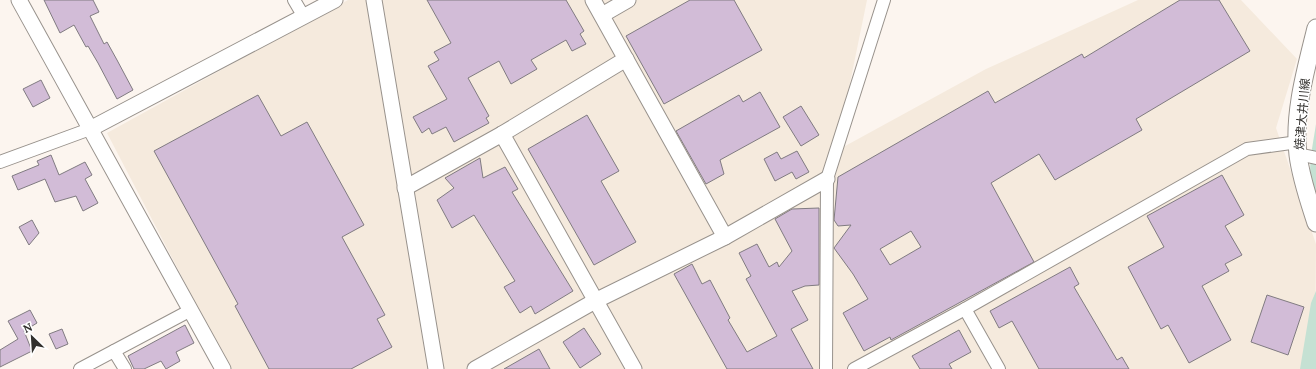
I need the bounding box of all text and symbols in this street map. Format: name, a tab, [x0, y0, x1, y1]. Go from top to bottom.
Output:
street label: 焼津大井川線	[1291, 77, 1313, 151]
north arrow	[12, 317, 52, 357]
text: N	[21, 320, 35, 336]

